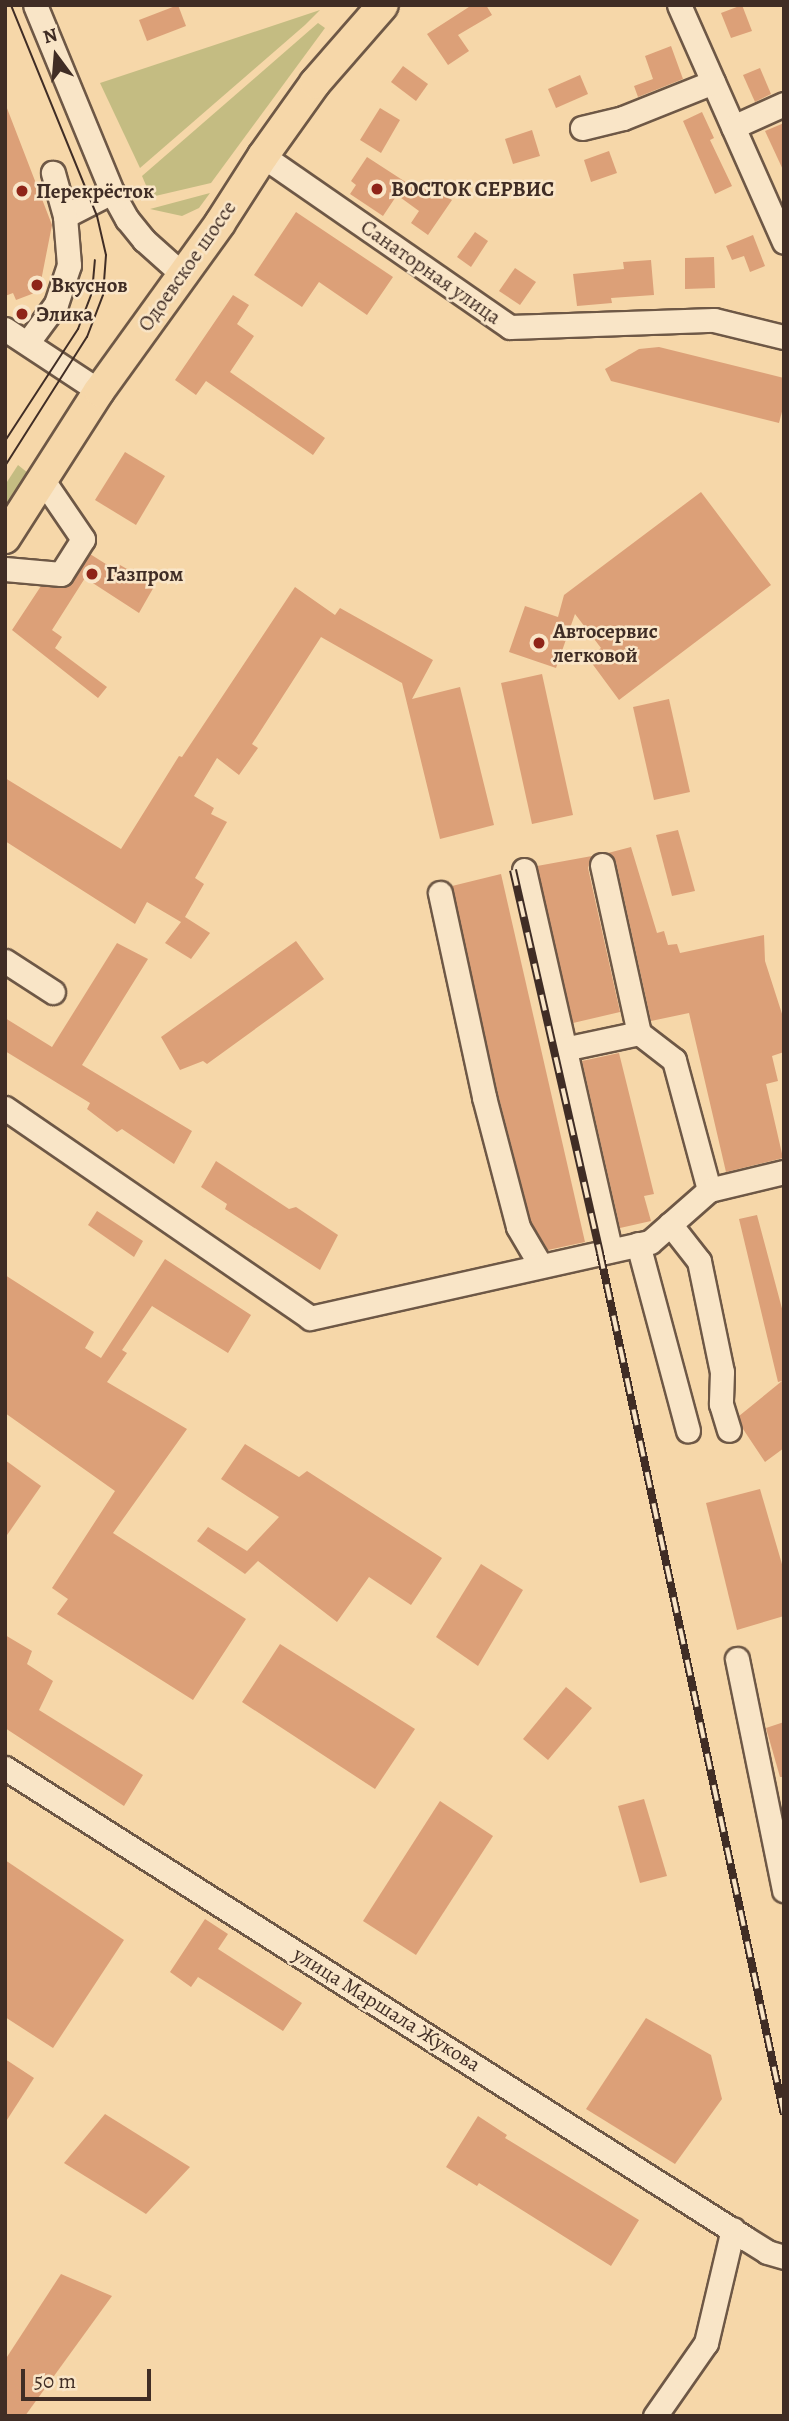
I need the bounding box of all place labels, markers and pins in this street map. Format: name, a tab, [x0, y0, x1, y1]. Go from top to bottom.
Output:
place label: ВОСТОК СЕРВИС	[391, 176, 554, 202]
place label: Перекрёсток	[36, 178, 154, 204]
marker: ВОСТОК СЕРВИС	[369, 181, 385, 197]
marker: Перекрёсток	[14, 183, 30, 199]
place label: Вкуснов	[51, 272, 128, 298]
marker: Вкуснов	[29, 277, 45, 293]
place label: Элика	[36, 301, 93, 327]
marker: Элика	[14, 306, 30, 322]
place label: Газпром	[106, 561, 183, 587]
marker: Газпром	[84, 566, 100, 582]
place label: Автосервис легковой	[553, 618, 658, 668]
marker: Автосервис легковой	[531, 635, 547, 651]

